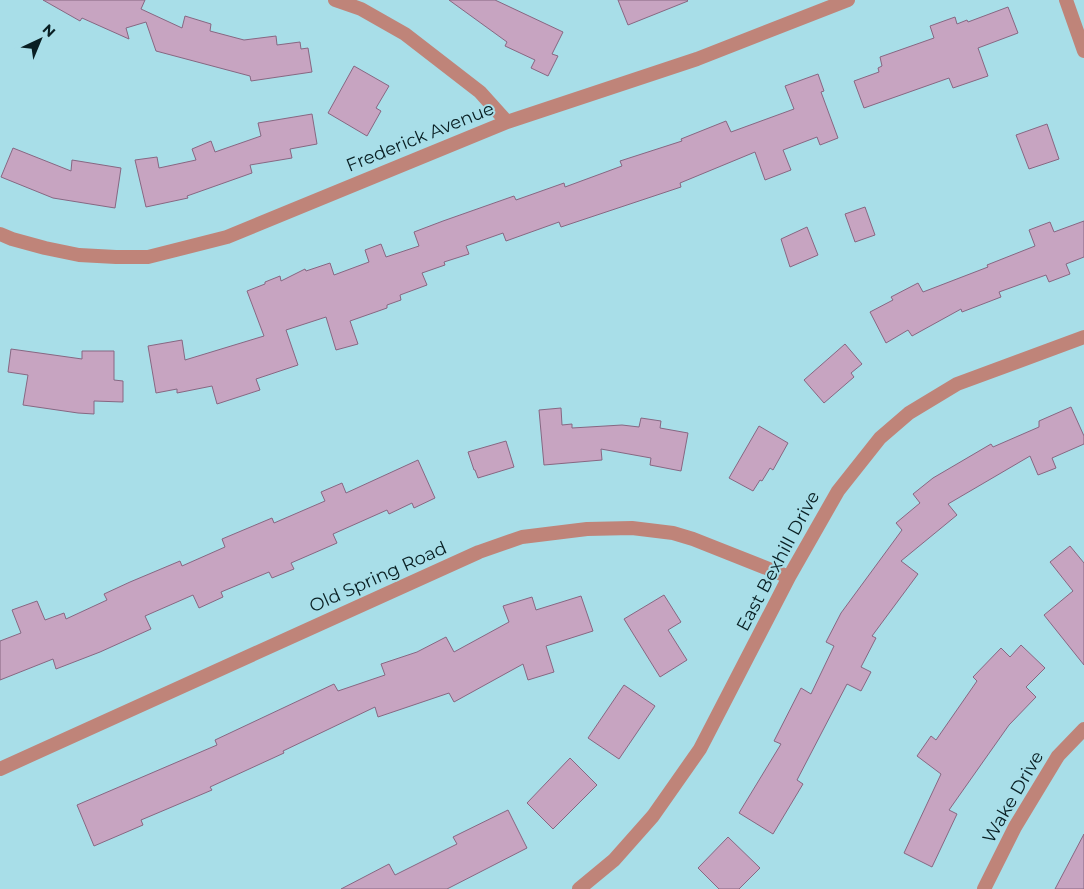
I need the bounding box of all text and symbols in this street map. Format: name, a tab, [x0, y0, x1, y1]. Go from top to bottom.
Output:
north arrow	[15, 15, 65, 65]
text: N	[39, 20, 59, 41]
street label: Frederick Avenue	[343, 97, 497, 177]
street label: East Bexhill Drive	[732, 487, 824, 635]
street label: Old Spring Road	[306, 537, 450, 617]
street label: Wake Drive	[978, 747, 1048, 847]

